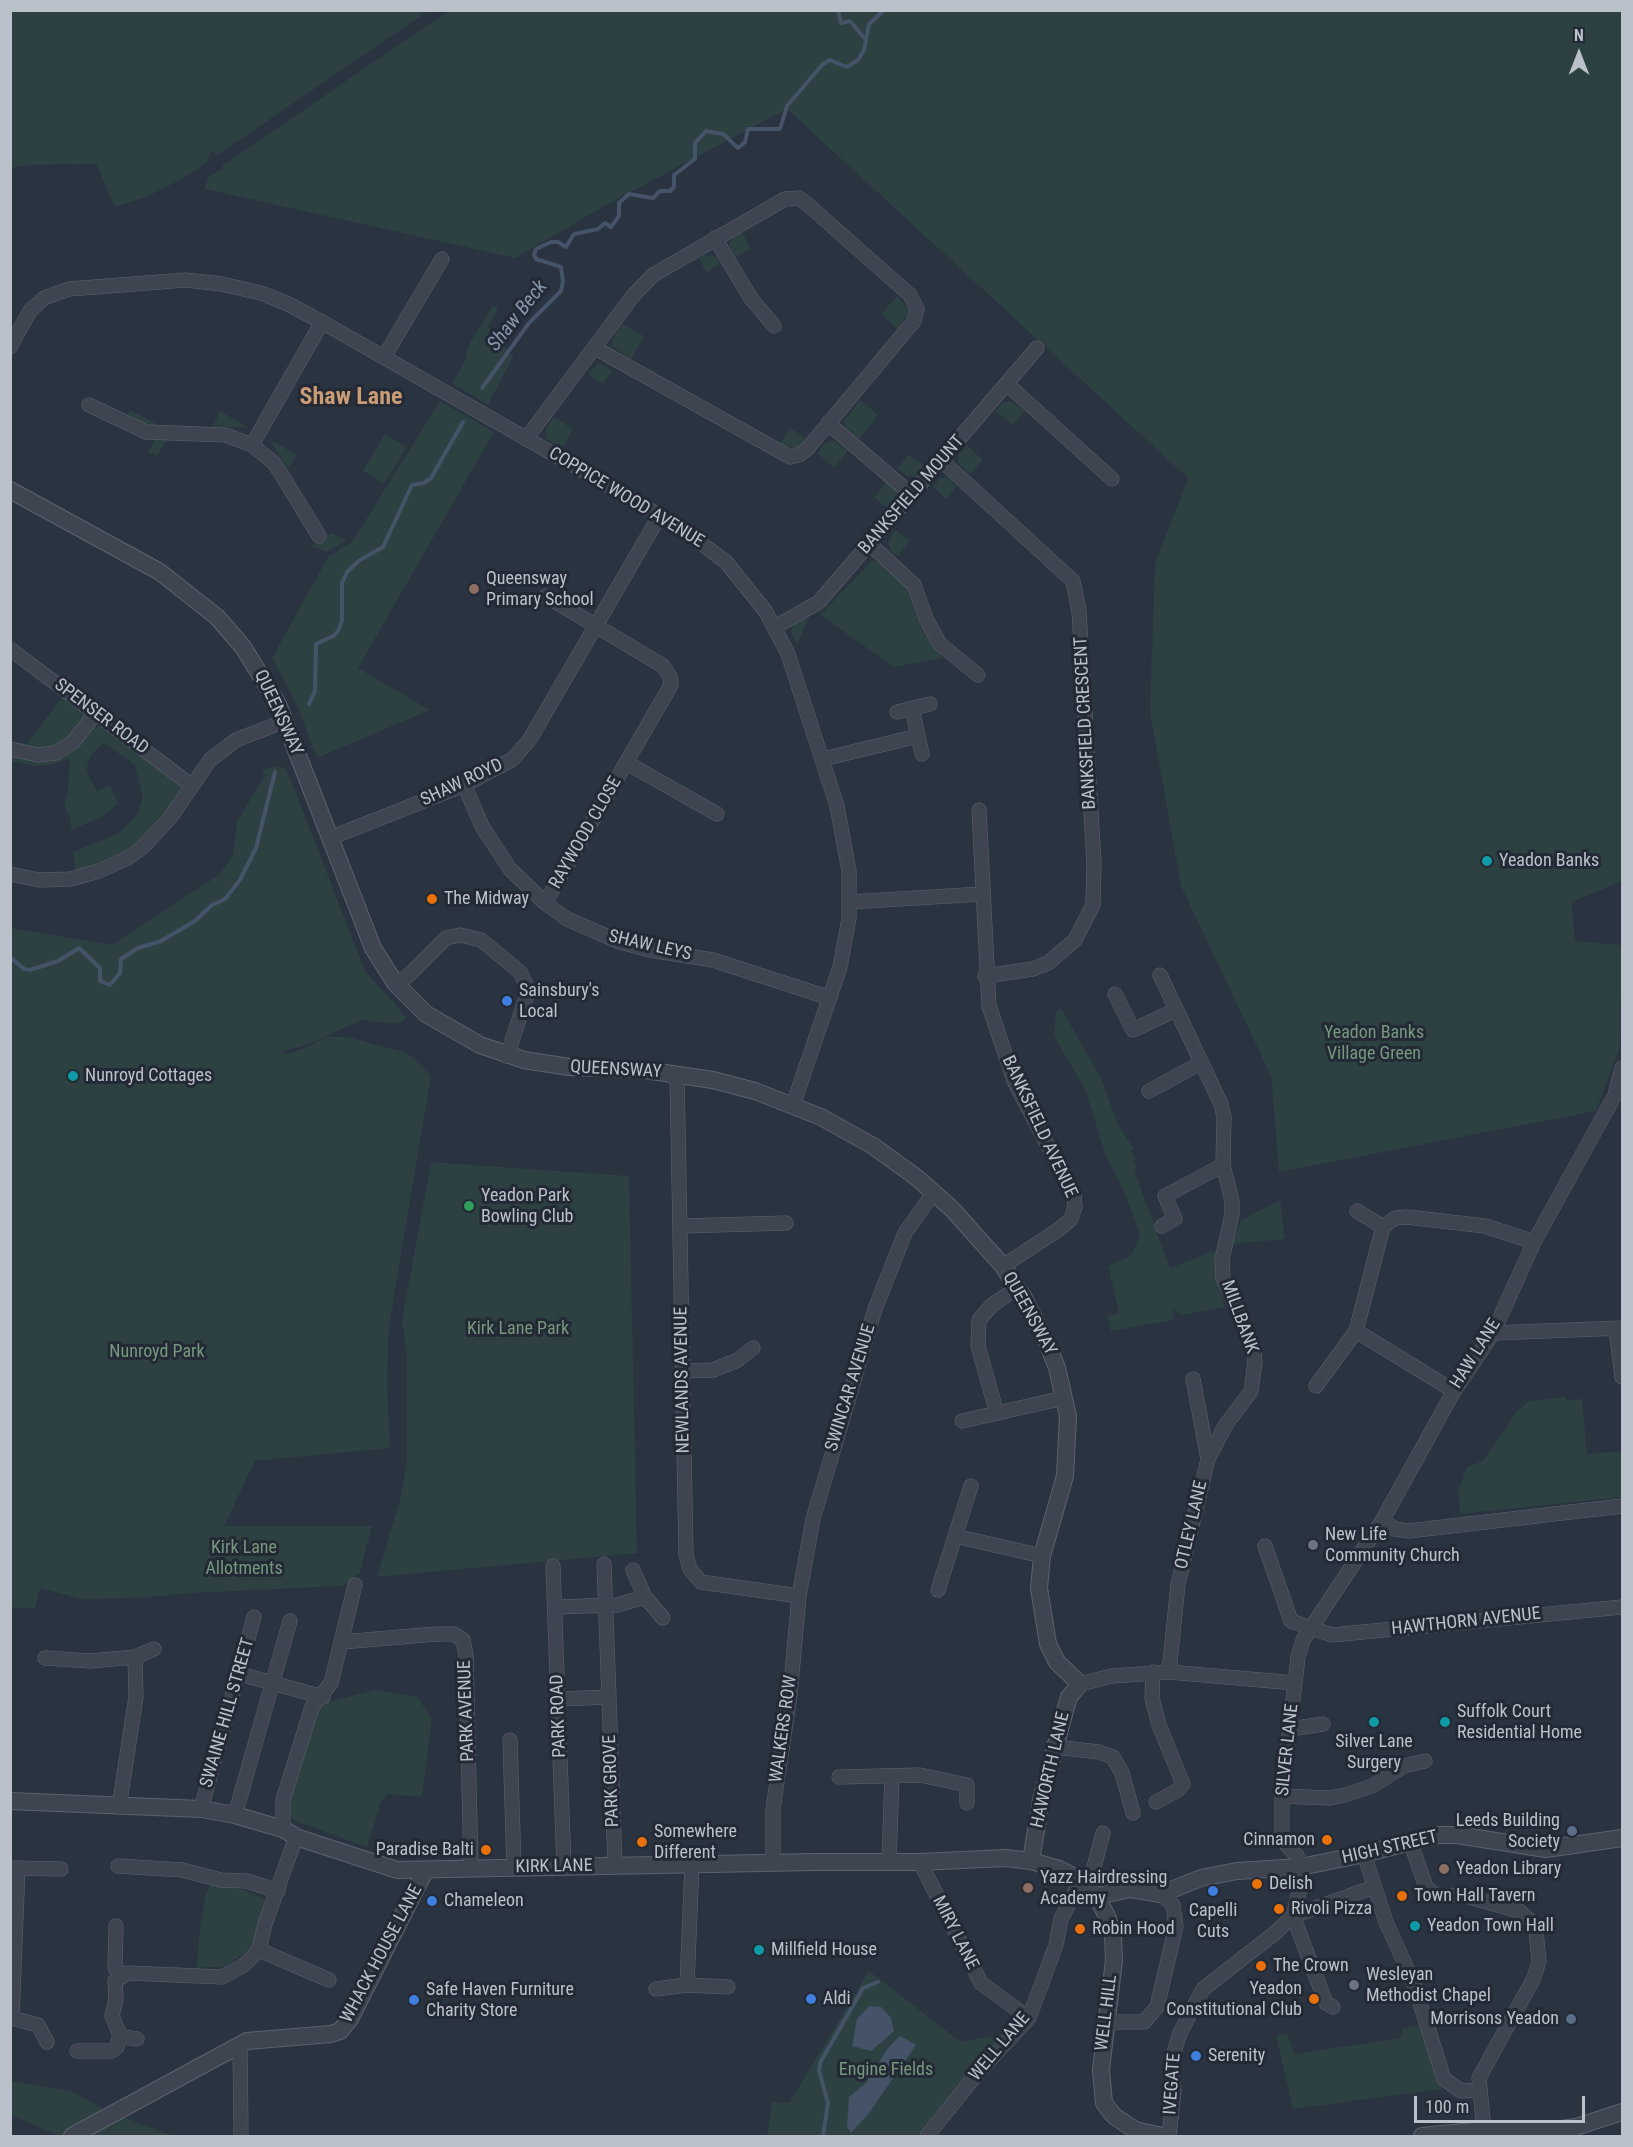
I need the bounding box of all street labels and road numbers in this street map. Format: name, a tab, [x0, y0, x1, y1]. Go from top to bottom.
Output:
street label: BANKSFIELD MOUNT	[855, 431, 969, 559]
street label: COPPICE WOOD AVENUE	[544, 443, 708, 553]
street label: BANKSFIELD CRESCENT	[1071, 636, 1101, 810]
street label: QUEENSWAY	[249, 667, 307, 759]
street label: SPENSER ROAD	[50, 675, 152, 759]
street label: SHAW ROYD	[418, 755, 506, 811]
street label: RAYWOOD CLOSE	[545, 773, 627, 893]
street label: SHAW LEYS	[606, 926, 694, 966]
street label: BANKSFIELD AVENUE	[997, 1052, 1081, 1202]
street label: QUEENSWAY	[570, 1057, 662, 1083]
street label: QUEENSWAY	[997, 1269, 1061, 1359]
street label: MILLBANK	[1216, 1277, 1262, 1357]
street label: NEWLANDS AVENUE	[671, 1306, 695, 1454]
street label: HAW LANE	[1446, 1315, 1506, 1393]
street label: SWINCAR AVENUE	[821, 1322, 881, 1454]
street label: OTLEY LANE	[1171, 1479, 1213, 1571]
street label: HAWTHORN AVENUE	[1390, 1603, 1542, 1641]
street label: SWAINE HILL STREET	[196, 1636, 260, 1790]
street label: PARK AVENUE	[454, 1660, 480, 1762]
street label: PARK ROAD	[547, 1674, 571, 1758]
street label: WALKERS ROW	[766, 1674, 802, 1784]
street label: SILVER LANE	[1272, 1703, 1304, 1797]
street label: HAWORTH LANE	[1027, 1710, 1075, 1830]
street label: PARK GROVE	[600, 1734, 624, 1828]
street label: HIGH STREET	[1340, 1827, 1440, 1869]
street label: KIRK LANE	[515, 1856, 593, 1878]
street label: WHACK HOUSE LANE	[337, 1881, 427, 2027]
street label: MIRY LANE	[927, 1892, 983, 1974]
street label: WELL HILL	[1092, 1974, 1122, 2052]
street label: WELL LANE	[965, 2008, 1035, 2086]
street label: IVEGATE	[1160, 2052, 1186, 2116]

